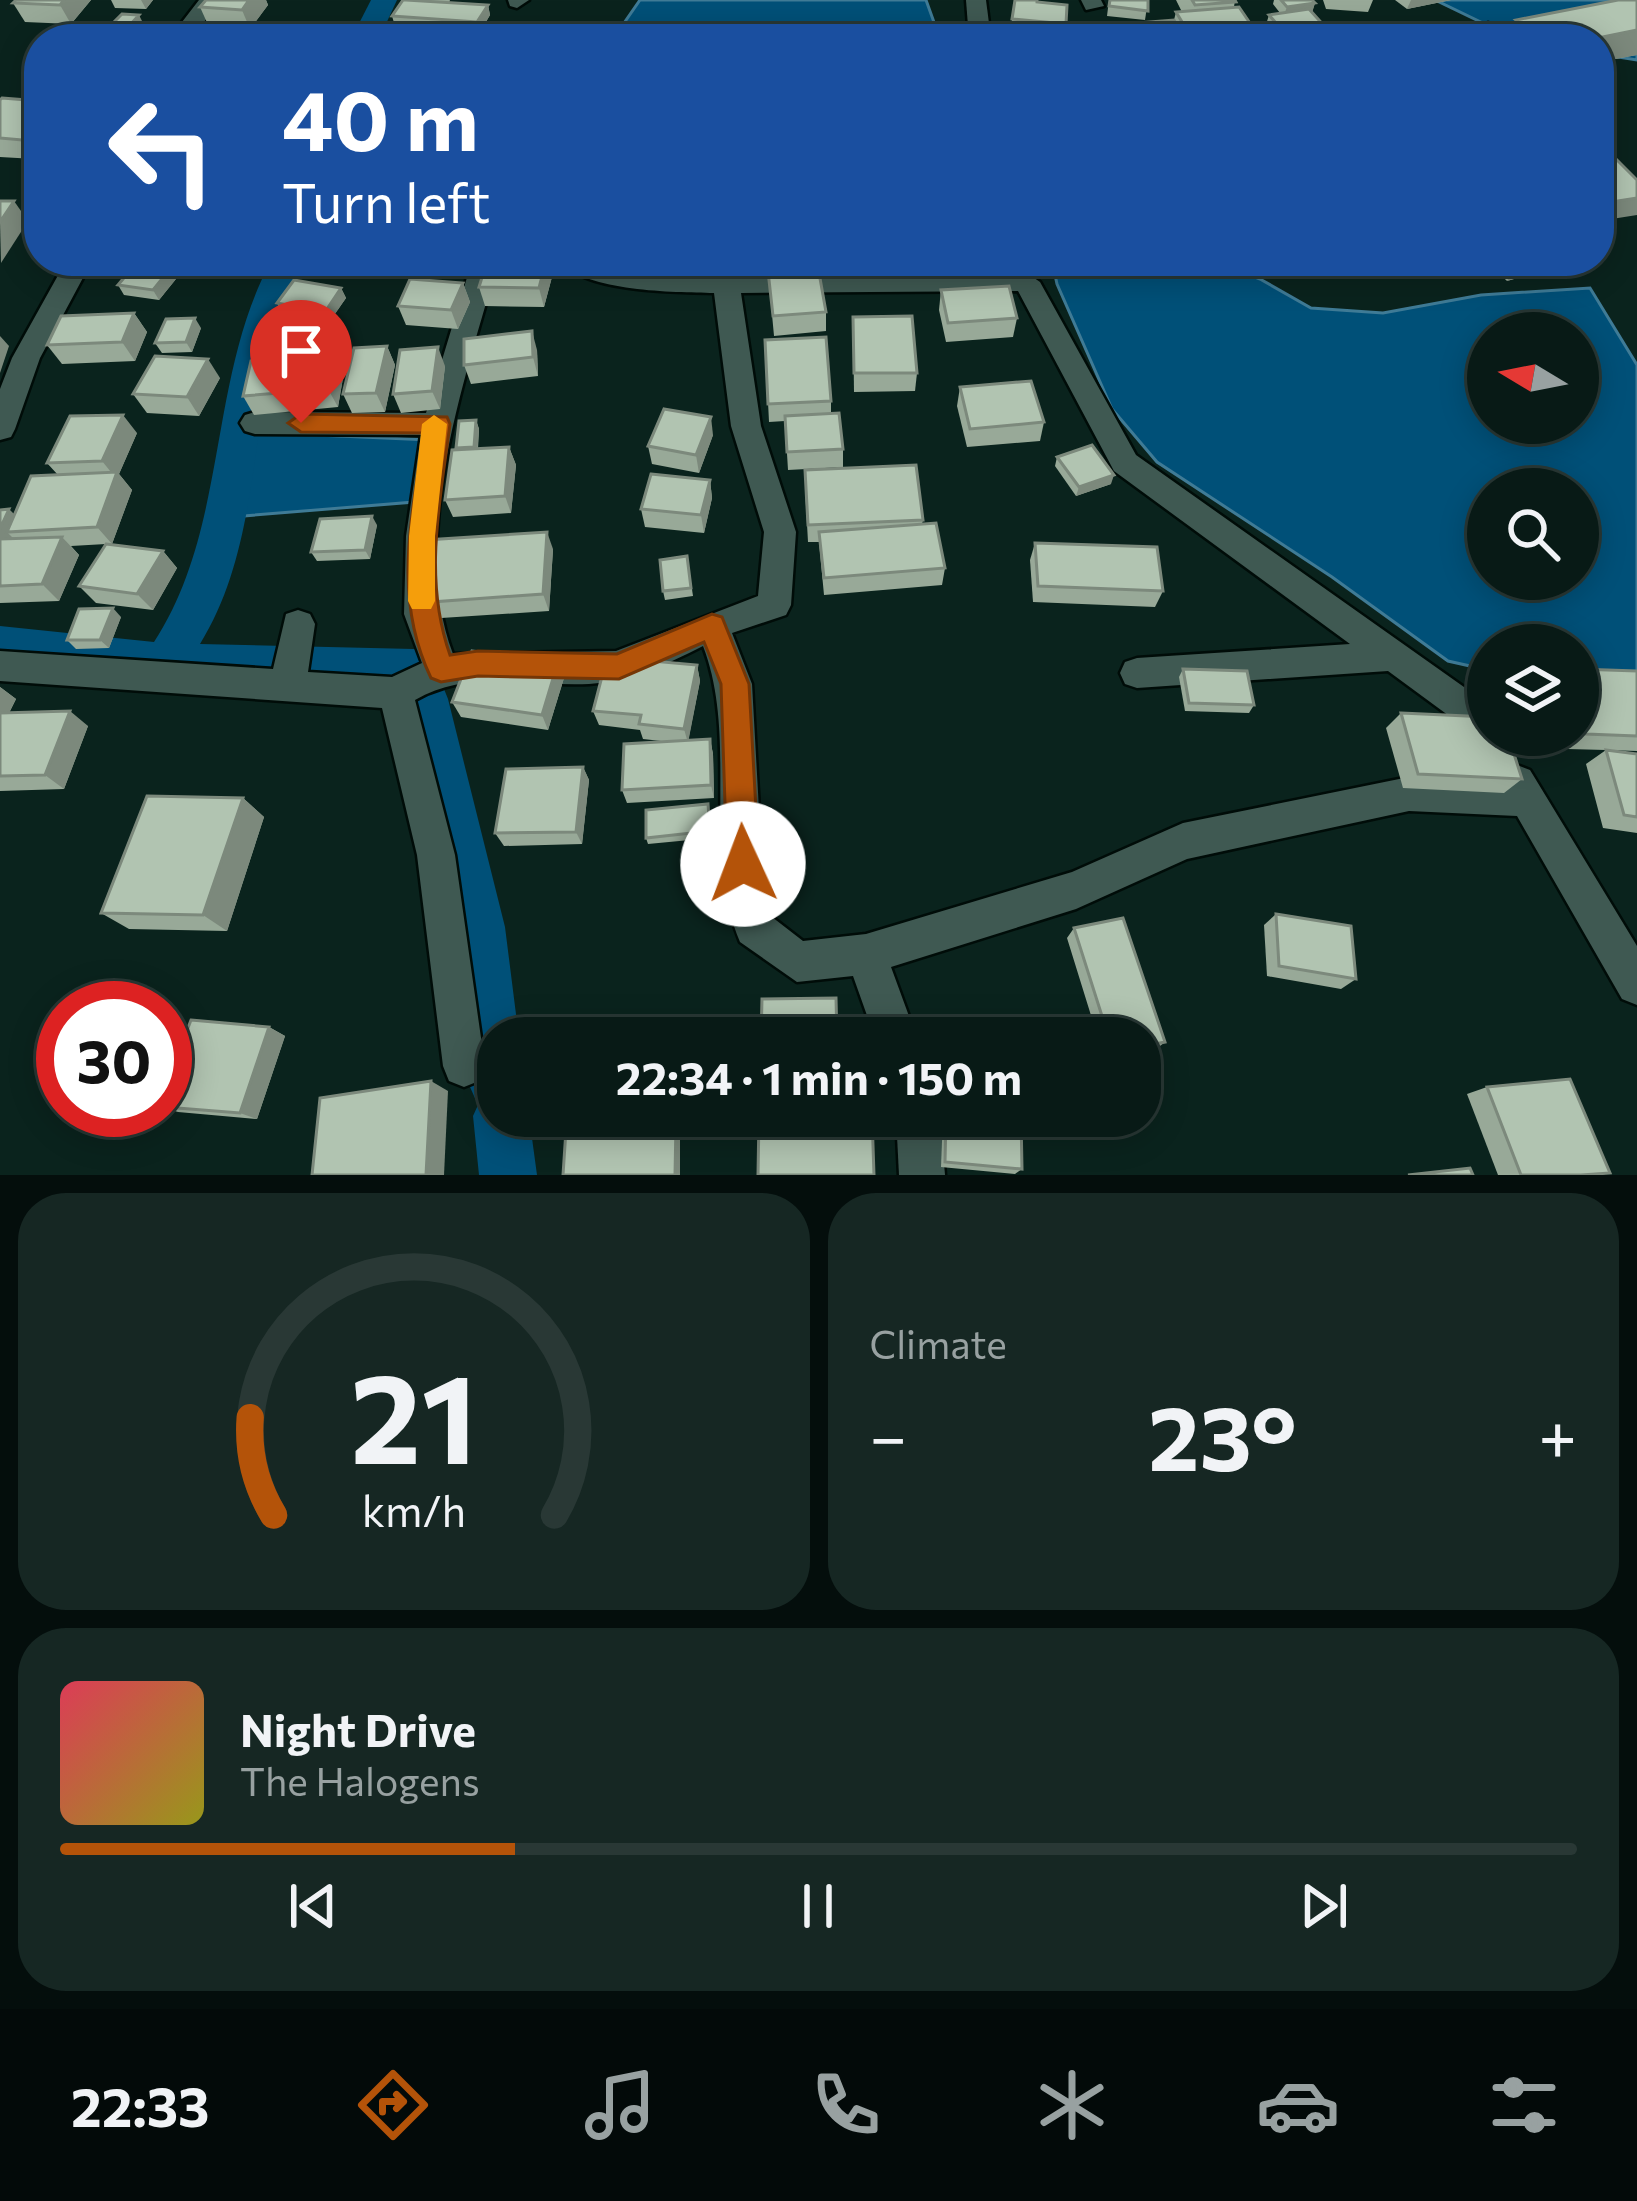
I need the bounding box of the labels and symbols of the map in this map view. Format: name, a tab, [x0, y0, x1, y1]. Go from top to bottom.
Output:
pin	[250, 300, 352, 423]
north arrow	[1467, 312, 1599, 444]
position arrow	[680, 801, 806, 927]
speed limit sign: 30	[36, 981, 192, 1137]

